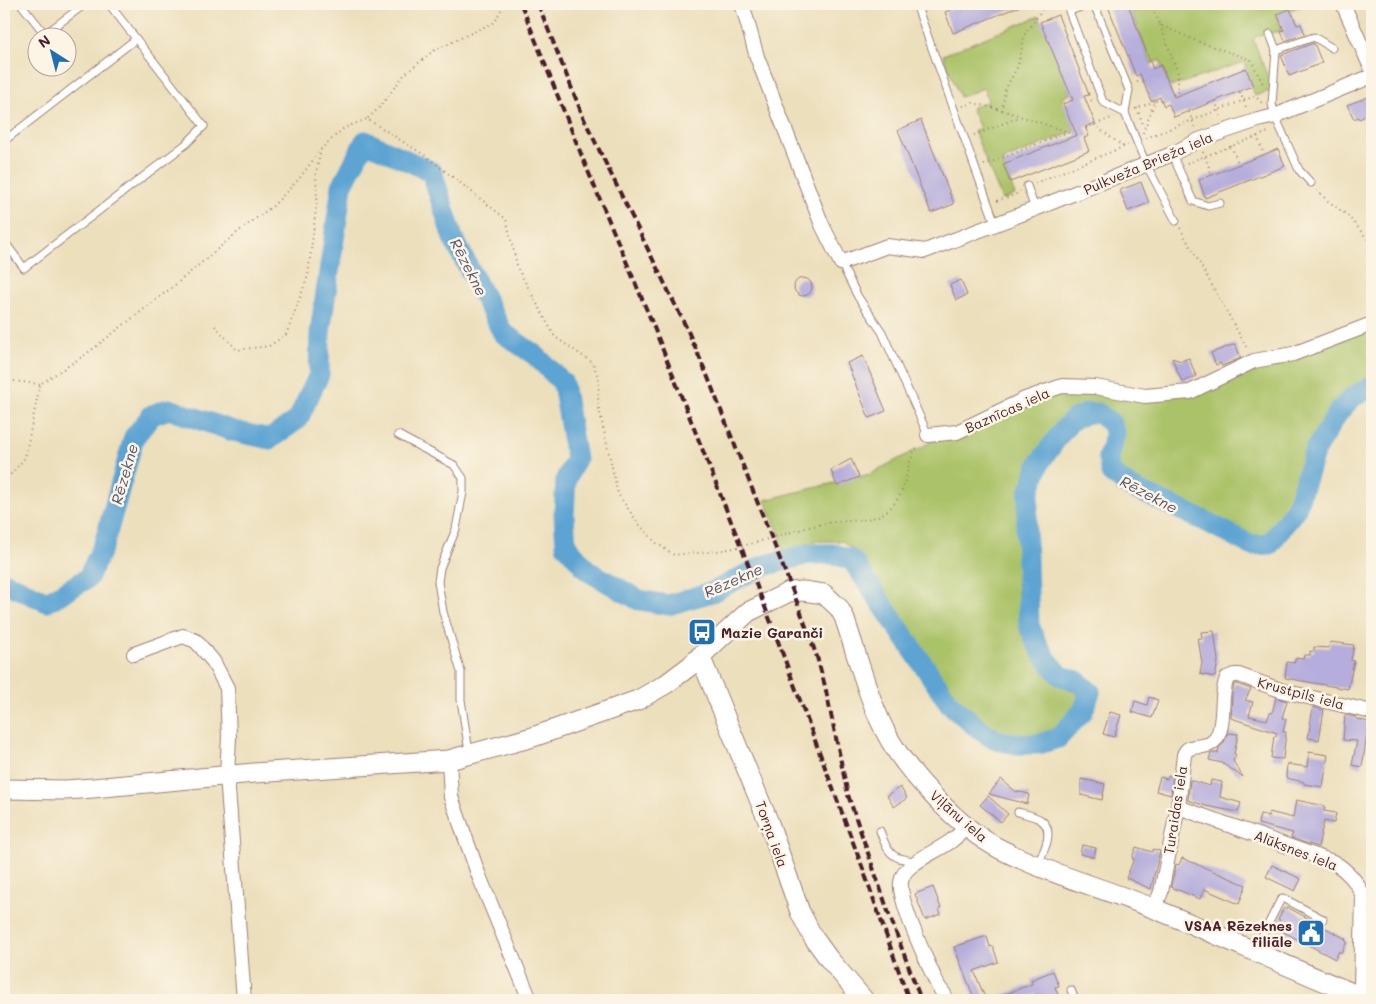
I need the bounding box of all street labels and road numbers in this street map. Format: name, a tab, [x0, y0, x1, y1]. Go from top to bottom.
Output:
street label: Pulkveža Brieža iela	[1080, 127, 1216, 199]
street label: Baznīcas iela	[962, 383, 1052, 437]
street label: Krustpils iela	[1256, 672, 1346, 714]
street label: Turaidas iela	[1159, 764, 1191, 856]
street label: Viļānu iela	[926, 786, 992, 846]
street label: Torņa iela	[751, 798, 793, 870]
street label: Alūksnes iela	[1252, 825, 1340, 875]

